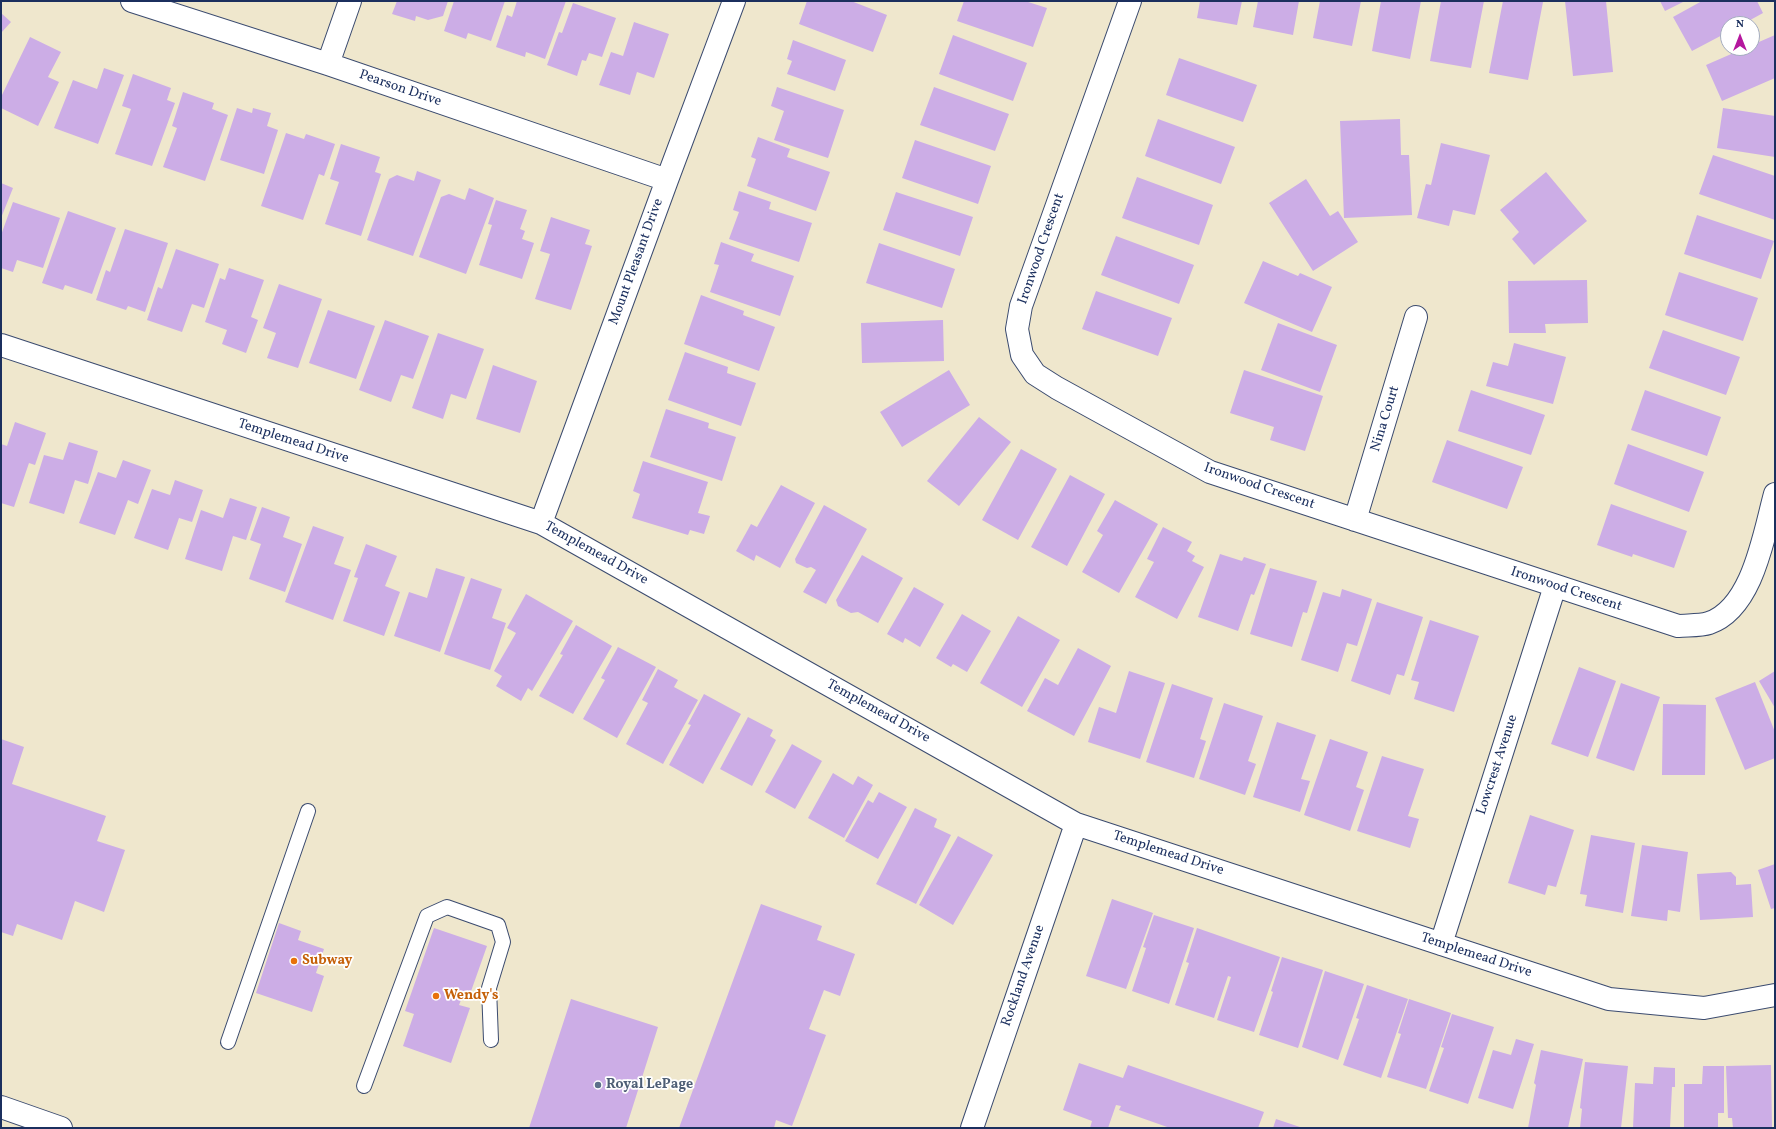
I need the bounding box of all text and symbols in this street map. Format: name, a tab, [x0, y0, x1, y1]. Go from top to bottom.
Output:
north arrow	[1720, 16, 1760, 56]
text: N	[1736, 17, 1744, 32]
street label: Pearson Drive	[357, 67, 443, 111]
street label: Ironwood Crescent	[1015, 191, 1069, 307]
street label: Mount Pleasant Drive	[606, 196, 668, 328]
street label: Nina Court	[1368, 384, 1404, 454]
street label: Templemead Drive	[235, 416, 351, 468]
street label: Ironwood Crescent	[1201, 460, 1317, 514]
street label: Templemead Drive	[541, 519, 651, 589]
street label: Ironwood Crescent	[1508, 564, 1624, 616]
street label: Templemead Drive	[823, 677, 933, 747]
street label: Lowcrest Avenue	[1474, 713, 1522, 817]
street label: Templemead Drive	[1110, 828, 1226, 880]
street label: Rockland Avenue	[999, 923, 1049, 1029]
street label: Templemead Drive	[1418, 930, 1534, 982]
place label: Subway	[302, 953, 352, 969]
marker: Subway	[289, 956, 299, 966]
place label: Wendy's	[444, 988, 499, 1004]
marker: Wendy's	[431, 991, 441, 1001]
place label: Royal LePage	[606, 1077, 693, 1093]
marker: Royal LePage	[593, 1080, 603, 1090]

